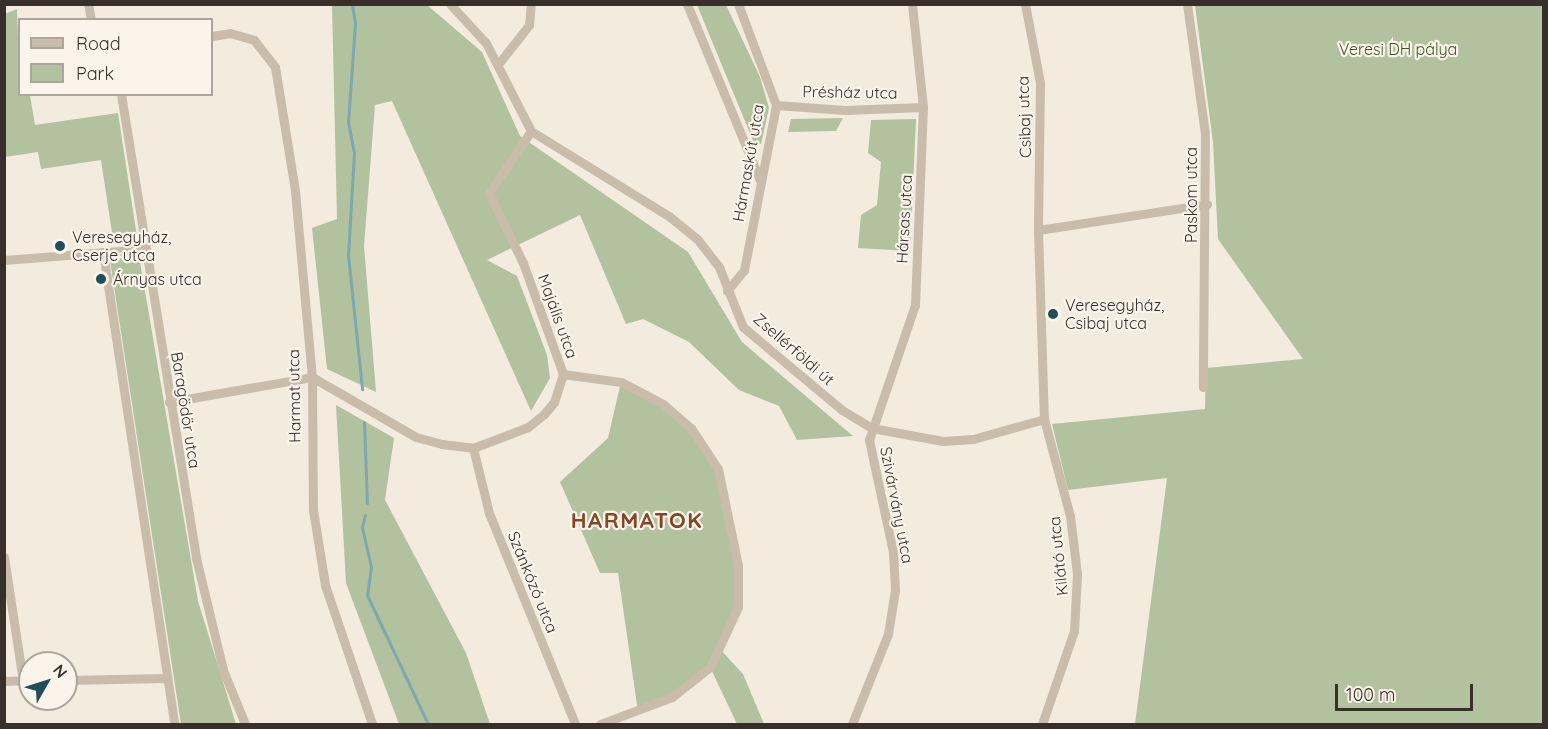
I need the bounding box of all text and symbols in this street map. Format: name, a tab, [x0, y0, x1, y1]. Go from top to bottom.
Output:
legend	[18, 18, 213, 96]
text: Road	[76, 32, 121, 55]
park label: Veresi DH pálya	[1339, 39, 1457, 59]
text: Park	[76, 62, 114, 85]
street label: Csibaj utca	[1013, 76, 1035, 158]
street label: Présház utca	[802, 82, 898, 102]
street label: Hármaskút utca	[728, 103, 768, 223]
street label: Paskom utca	[1181, 147, 1201, 243]
street label: Hársas utca	[892, 174, 916, 264]
place label: Veresegyház, Cserje utca	[72, 227, 171, 265]
marker: Veresegyház, Cserje utca	[53, 239, 67, 253]
place label: Árnyas utca	[113, 269, 202, 289]
street label: Majális utca	[534, 271, 582, 361]
marker: Árnyas utca	[94, 272, 108, 286]
place label: Veresegyház, Csibaj utca	[1065, 295, 1164, 333]
marker: Veresegyház, Csibaj utca	[1046, 307, 1060, 321]
street label: Zsellérföldi út	[750, 309, 838, 389]
street label: Harmat utca	[284, 349, 304, 443]
street label: Baragödör utca	[167, 350, 205, 470]
street label: Szivárvány utca	[876, 445, 918, 565]
district label: HARMATOK	[571, 508, 703, 534]
street label: Kilátó utca	[1044, 515, 1072, 597]
street label: Szánkózó utca	[504, 528, 562, 636]
north arrow	[18, 651, 78, 711]
text: N	[49, 660, 72, 682]
scale bar	[1338, 672, 1476, 710]
text: 100 m	[1346, 683, 1395, 706]

